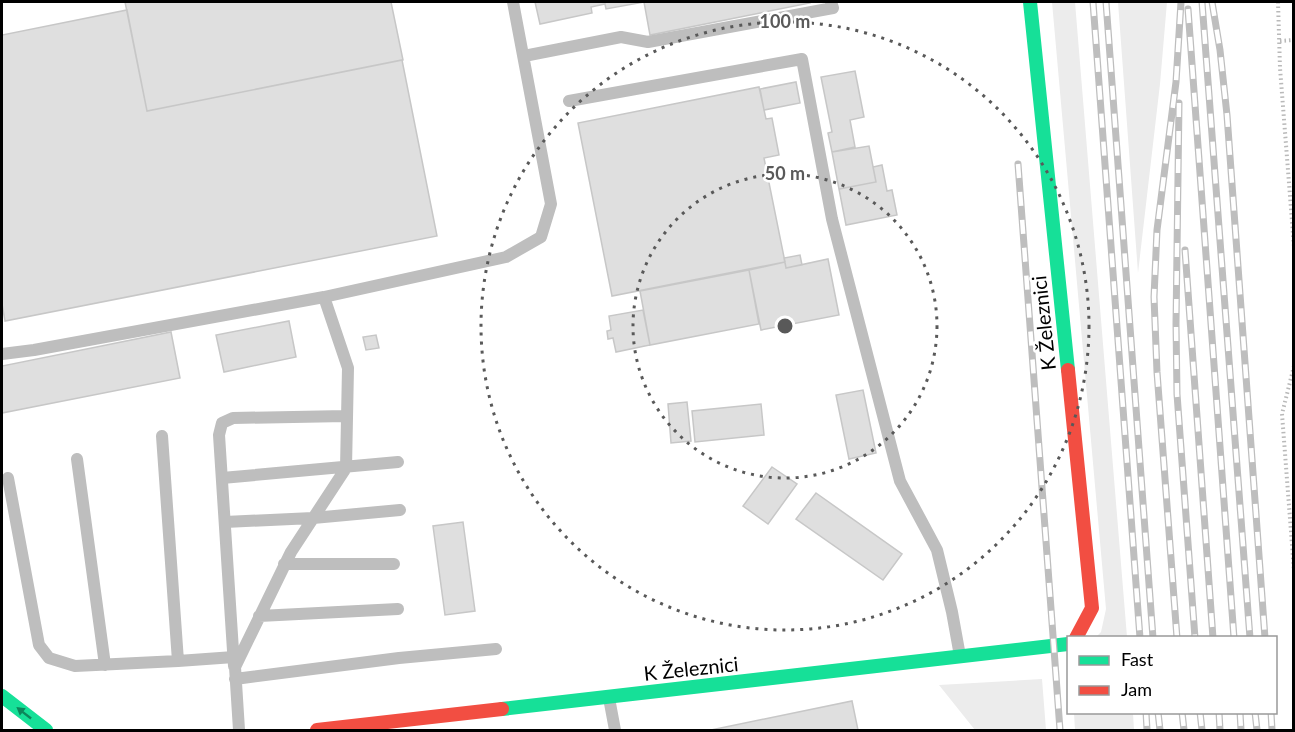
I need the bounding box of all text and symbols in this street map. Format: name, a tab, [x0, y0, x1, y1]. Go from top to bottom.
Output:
text: 100 m	[760, 10, 810, 32]
text: 50 m	[765, 162, 805, 184]
street label: K Železnici	[1026, 274, 1060, 372]
centre of rings	[775, 316, 795, 336]
legend	[1067, 636, 1277, 714]
text: Fast	[1121, 648, 1154, 670]
street label: K Železnici	[642, 651, 740, 685]
text: Jam	[1121, 678, 1152, 700]
one-way arrow	[16, 706, 32, 719]

